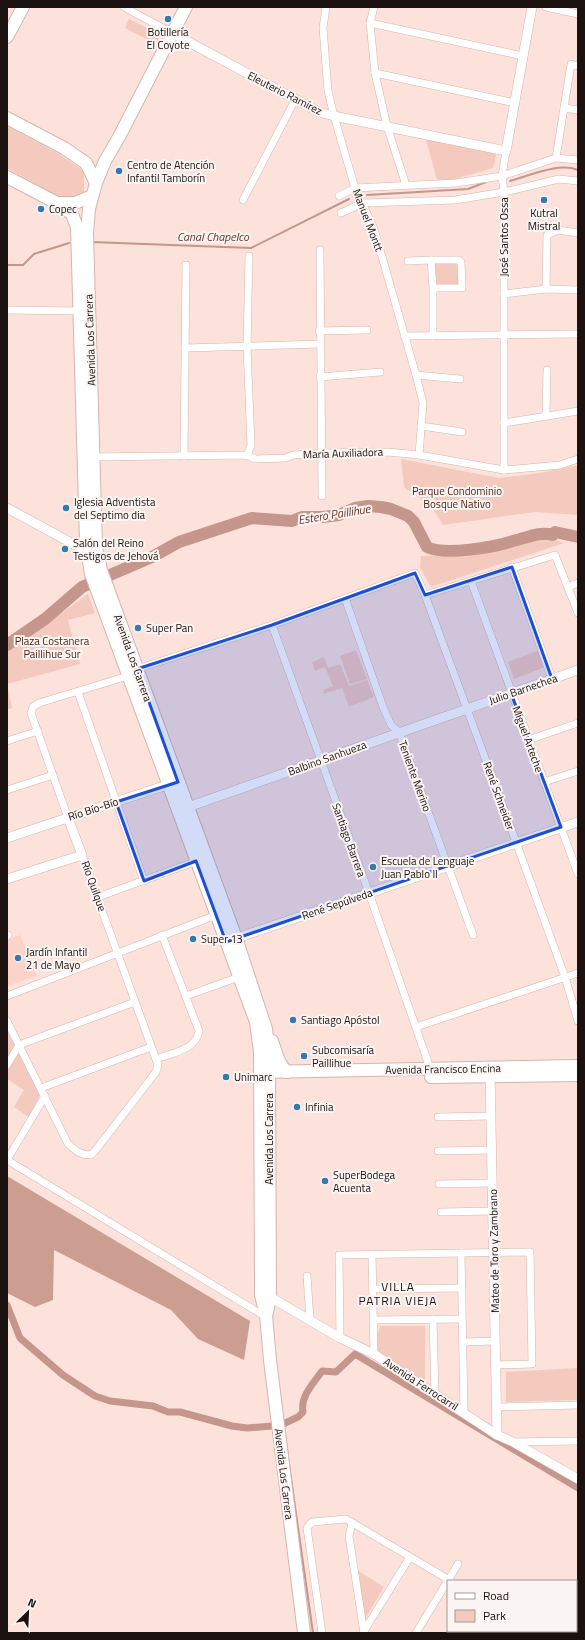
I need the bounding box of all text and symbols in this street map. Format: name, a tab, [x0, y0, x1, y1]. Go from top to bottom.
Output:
marker: Botillería El Coyote	[163, 14, 173, 24]
place label: Botillería El Coyote	[146, 24, 190, 53]
street label: Eleuterio Ramírez	[245, 67, 325, 119]
place label: Centro de Atención Infantil Tamborín	[127, 157, 215, 186]
marker: Centro de Atención Infantil Tamborín	[114, 166, 124, 176]
street label: Manuel Montt	[349, 187, 387, 254]
marker: Kutral Mistral	[539, 195, 549, 205]
street label: José Santos Ossa	[496, 197, 512, 277]
place label: Copec	[49, 201, 77, 217]
marker: Copec	[36, 204, 46, 214]
place label: Kutral Mistral	[528, 205, 560, 234]
water label: Canal Chapelco	[177, 227, 250, 246]
street label: Avenida Los Carrera	[80, 293, 100, 386]
street label: María Auxiliadora	[303, 444, 384, 462]
park label: Parque Condominio Bosque Nativo	[412, 483, 502, 512]
place label: Iglesia Adventista del Septimo dia	[74, 494, 156, 523]
water label: Estero Paillihue	[296, 499, 373, 529]
marker: Iglesia Adventista del Septimo dia	[61, 503, 71, 513]
place label: Salón del Reino Testigos de Jehová	[73, 535, 159, 564]
marker: Salón del Reino Testigos de Jehová	[60, 544, 70, 554]
street label: Avenida Los Carrera	[110, 612, 156, 704]
place label: Super Pan	[146, 620, 193, 636]
marker: Super Pan	[133, 623, 143, 633]
park label: Plaza Costanera Paillihue Sur	[15, 633, 90, 662]
street label: Julio Barnechea	[487, 670, 560, 708]
street label: Miguel Arteche	[509, 704, 548, 775]
street label: Balbino Sanhueza	[286, 736, 369, 780]
street label: Teniente Merino	[395, 738, 435, 814]
street label: René Schneider	[479, 760, 519, 833]
street label: Río Bío-Bío	[66, 793, 120, 825]
street label: Santiago Barrera	[328, 801, 370, 880]
place label: Escuela de Lenguaje Juan Pablo II	[381, 853, 475, 882]
street label: Río Quilque	[77, 859, 111, 914]
marker: Escuela de Lenguaje Juan Pablo II	[368, 862, 378, 872]
street label: René Sepúlveda	[299, 884, 375, 924]
place label: Super 13	[201, 931, 243, 947]
marker: Super 13	[188, 934, 198, 944]
place label: Jardín Infantil 21 de Mayo	[26, 944, 87, 973]
marker: Jardín Infantil 21 de Mayo	[13, 953, 23, 963]
place label: Santiago Apóstol	[301, 1012, 380, 1028]
marker: Santiago Apóstol	[288, 1015, 298, 1025]
place label: Subcomisaría Paillihue	[312, 1042, 375, 1071]
marker: Subcomisaría Paillihue	[299, 1051, 309, 1061]
street label: Avenida Francisco Encina	[385, 1060, 502, 1078]
place label: Unimarc	[234, 1069, 273, 1085]
marker: Unimarc	[221, 1072, 231, 1082]
street label: Avenida Los Carrera	[261, 1093, 277, 1185]
place label: Infinia	[305, 1099, 334, 1115]
marker: Infinia	[292, 1102, 302, 1112]
place label: SuperBodega Acuenta	[333, 1167, 396, 1196]
marker: SuperBodega Acuenta	[320, 1176, 330, 1186]
street label: Mateo de Toro y Zambrano	[485, 1189, 503, 1313]
district label: VILLA PATRIA VIEJA	[359, 1277, 437, 1310]
street label: Avenida Ferrocarril	[380, 1354, 462, 1414]
street label: Avenida Los Carrera	[270, 1428, 298, 1521]
legend	[447, 1580, 577, 1632]
text: Road	[483, 1586, 509, 1605]
north arrow	[8, 1592, 48, 1632]
text: N	[25, 1594, 39, 1612]
text: Park	[483, 1606, 506, 1625]

